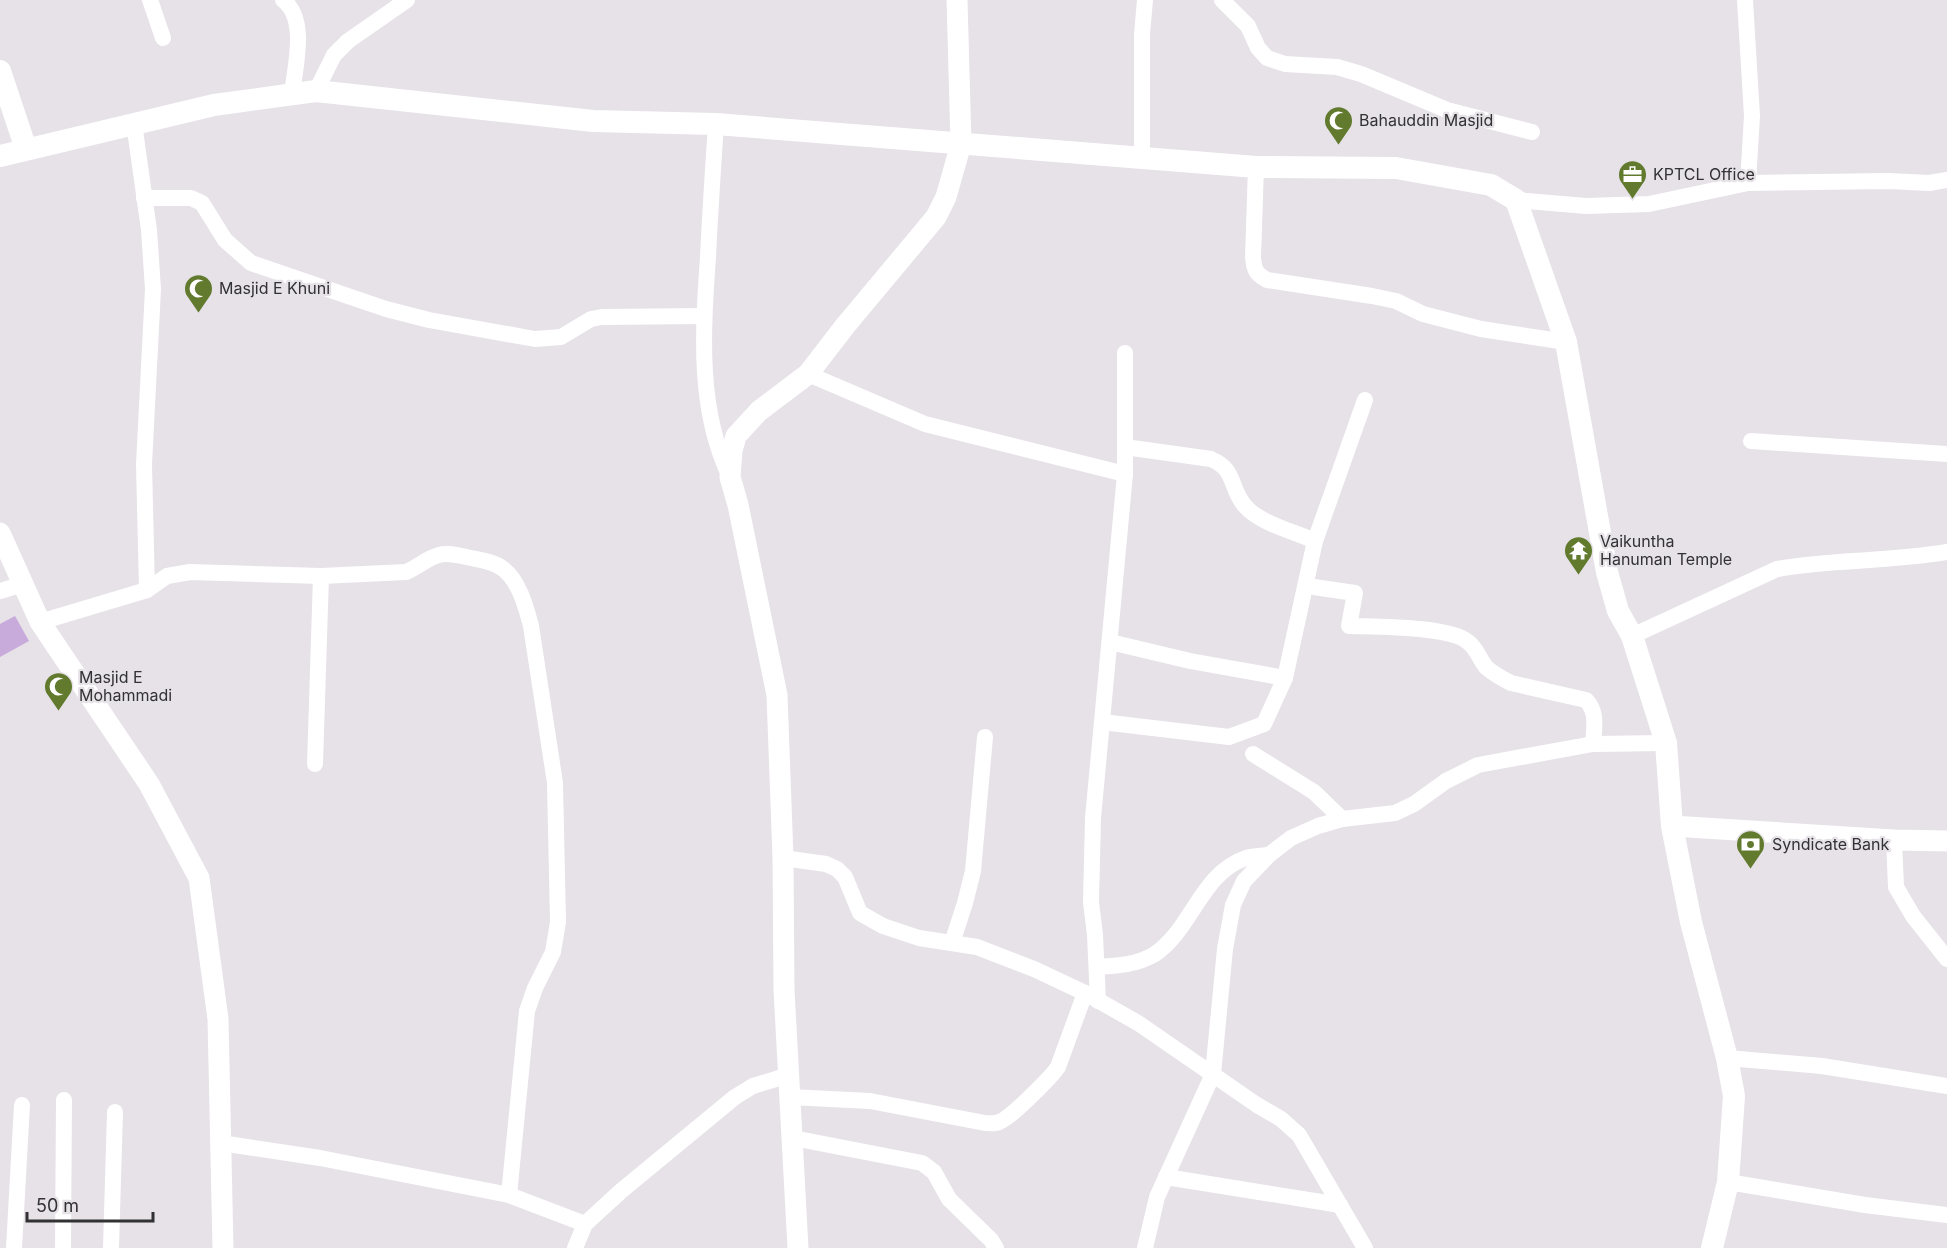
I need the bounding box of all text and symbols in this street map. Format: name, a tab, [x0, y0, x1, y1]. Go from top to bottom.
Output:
mosque icon: Bahauddin Masjid	[1322, 104, 1354, 146]
place label: Bahauddin Masjid	[1359, 110, 1493, 130]
office icon: KPTCL Office	[1616, 158, 1648, 200]
place label: KPTCL Office	[1653, 164, 1755, 184]
mosque icon: Masjid E Khuni	[182, 272, 214, 314]
place label: Masjid E Khuni	[219, 278, 330, 298]
place label: Vaikuntha Hanuman Temple	[1600, 531, 1732, 569]
temple icon: Vaikuntha Hanuman Temple	[1563, 534, 1595, 576]
place label: Masjid E Mohammadi	[79, 667, 172, 705]
mosque icon: Masjid E Mohammadi	[42, 670, 74, 712]
bank icon: Syndicate Bank	[1735, 828, 1767, 870]
place label: Syndicate Bank	[1772, 834, 1889, 854]
scale bar	[27, 1185, 153, 1223]
text: 50 m	[36, 1195, 79, 1216]

